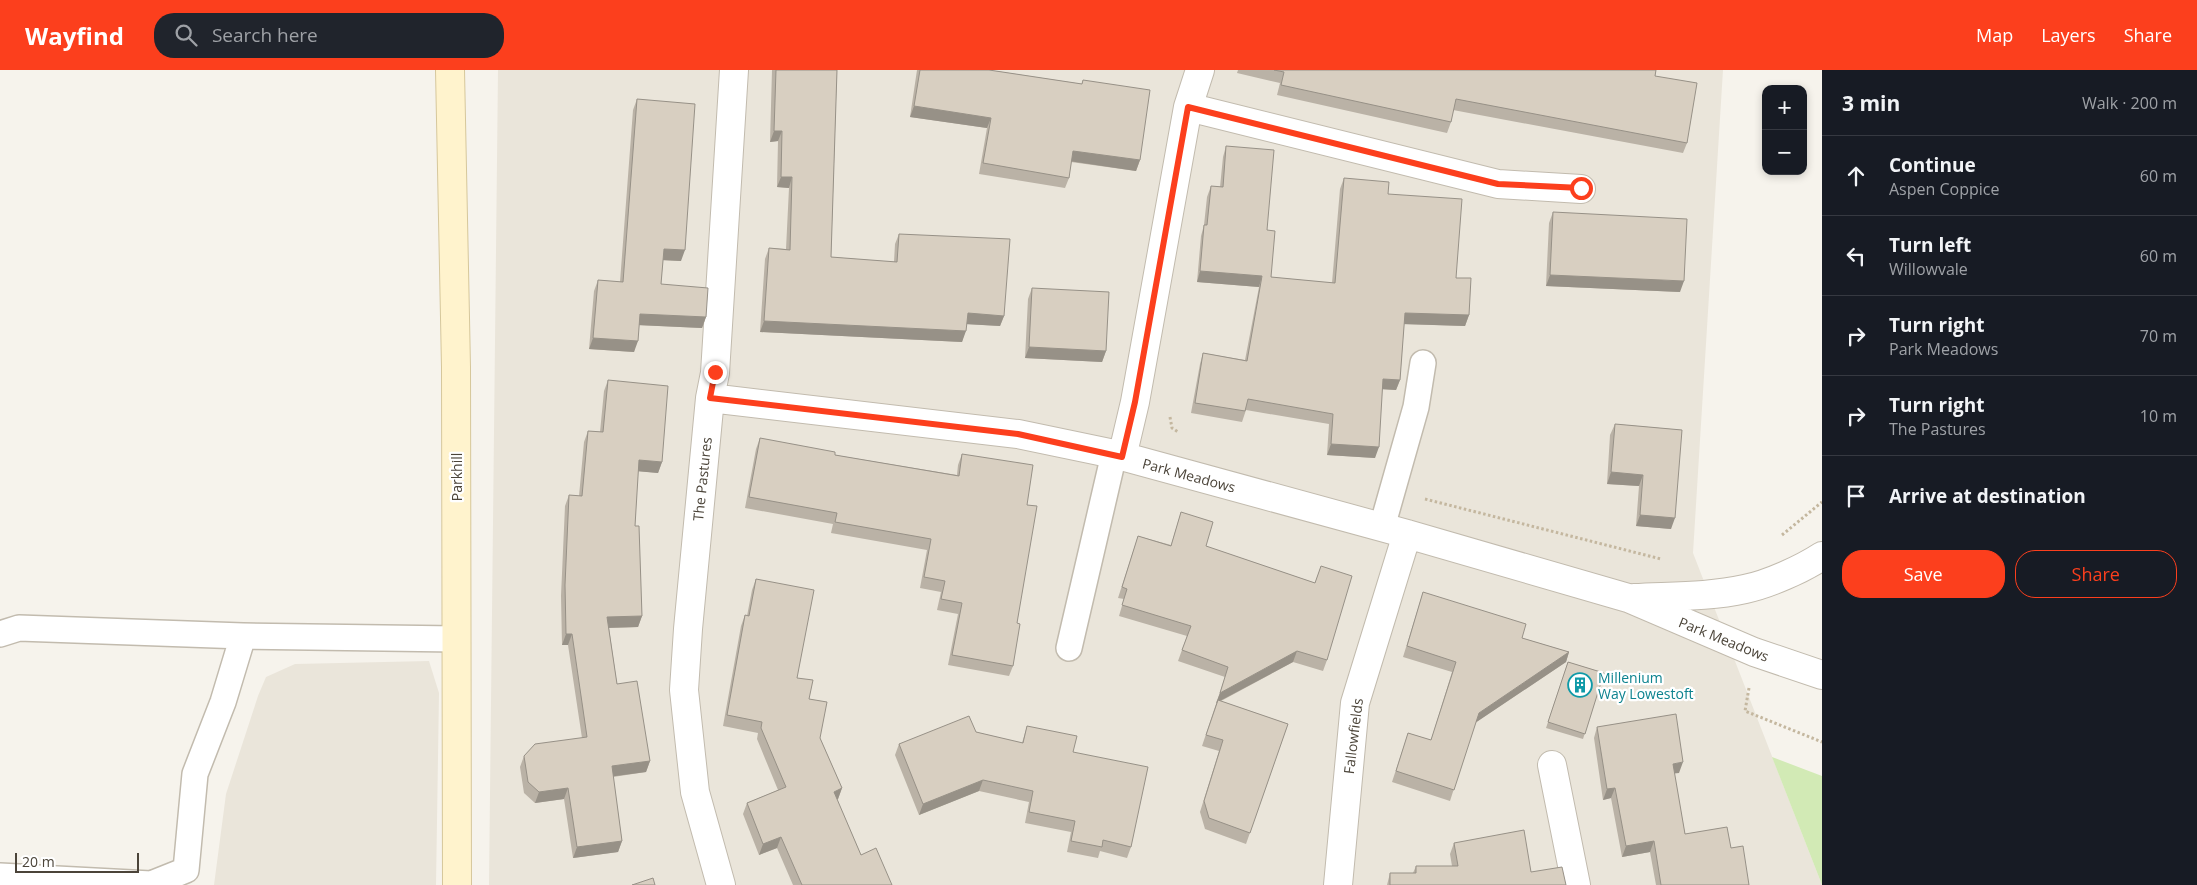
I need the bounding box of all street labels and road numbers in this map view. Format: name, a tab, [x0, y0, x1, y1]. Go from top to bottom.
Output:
street label: The Pastures	[688, 436, 716, 522]
street label: Parkhill	[447, 453, 466, 501]
street label: Park Meadows	[1140, 453, 1238, 497]
street label: Park Meadows	[1676, 612, 1772, 666]
street label: Fallowfields	[1339, 697, 1367, 775]

